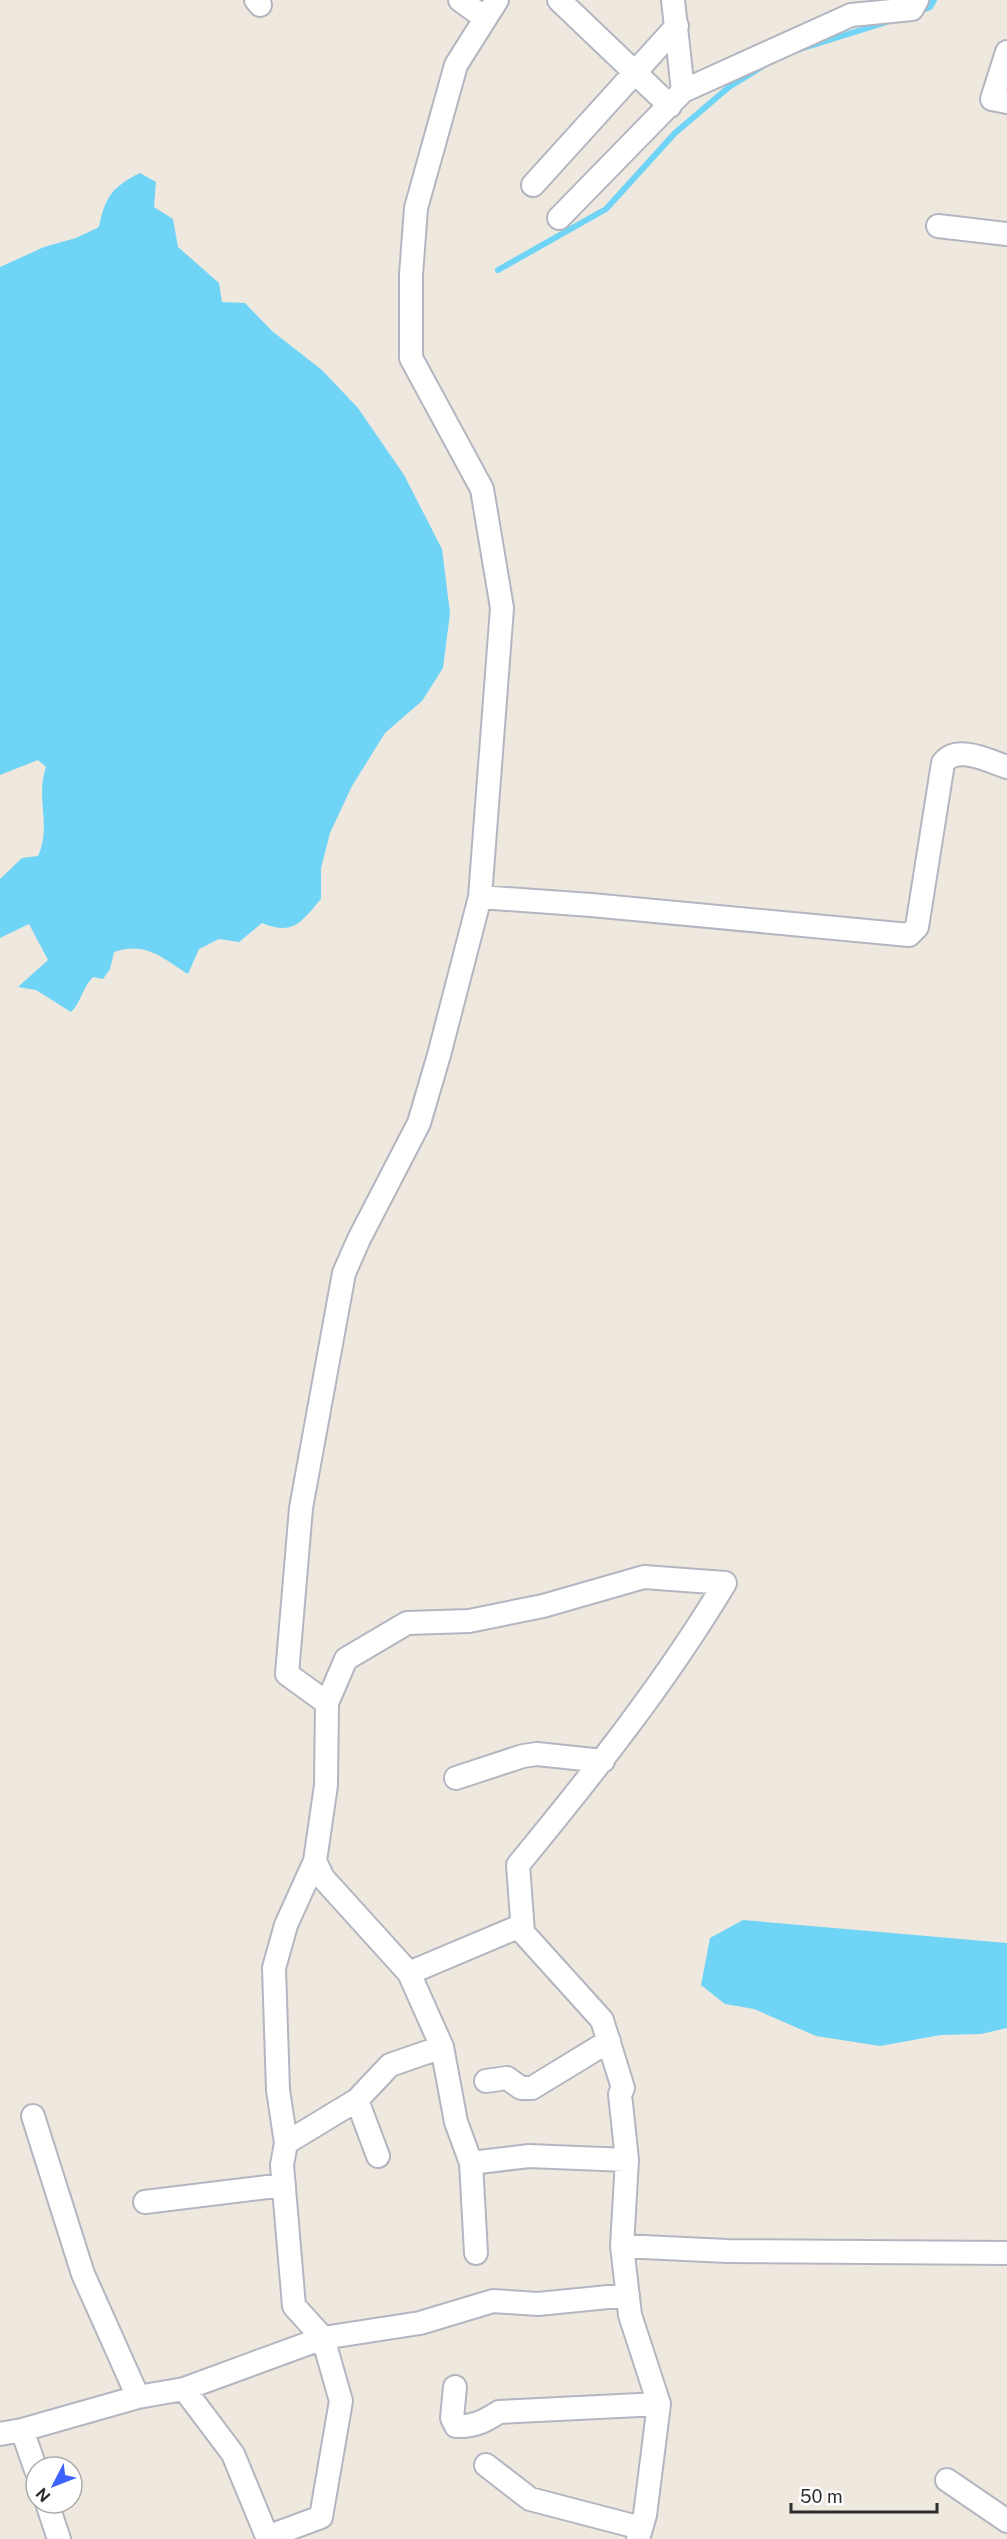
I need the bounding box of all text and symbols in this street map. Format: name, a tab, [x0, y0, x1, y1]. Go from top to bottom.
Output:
north arrow	[24, 2455, 84, 2515]
scale bar	[791, 2476, 936, 2514]
text: N	[32, 2484, 54, 2506]
text: 50 m	[800, 2486, 843, 2507]

